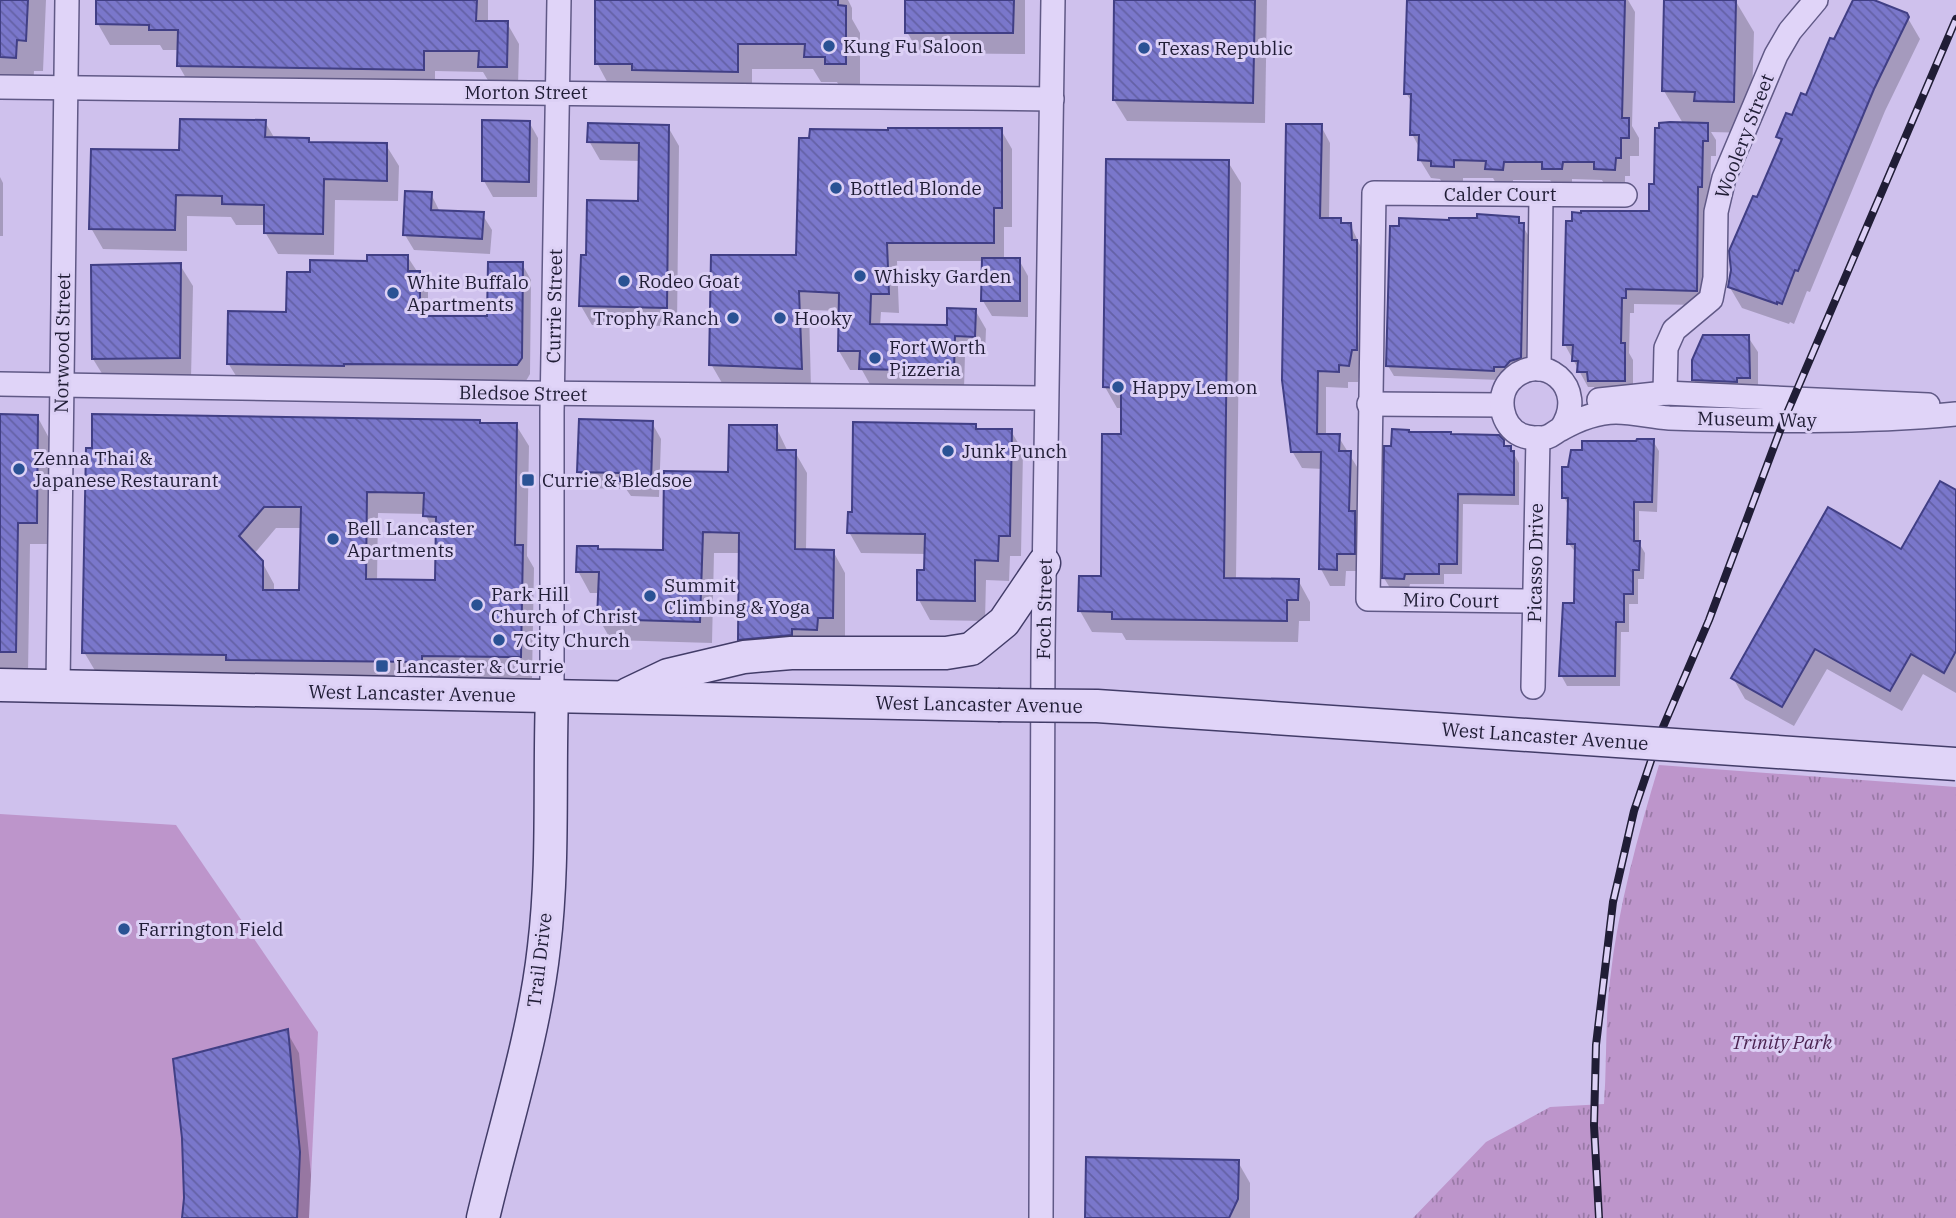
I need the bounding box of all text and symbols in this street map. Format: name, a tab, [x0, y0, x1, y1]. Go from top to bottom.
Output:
place label: Kung Fu Saloon	[843, 34, 983, 58]
place label: Texas Republic	[1158, 36, 1293, 60]
marker: Kung Fu Saloon	[821, 38, 837, 54]
marker: Texas Republic	[1136, 40, 1152, 56]
street label: Woolery Street	[1709, 70, 1779, 202]
street label: Morton Street	[464, 80, 588, 104]
place label: Bottled Blonde	[850, 176, 982, 200]
marker: Bottled Blonde	[828, 180, 844, 196]
street label: Calder Court	[1444, 182, 1557, 206]
street label: Currie Street	[541, 248, 567, 364]
place label: Whisky Garden	[874, 264, 1012, 288]
marker: Whisky Garden	[852, 268, 868, 284]
place label: Rodeo Goat	[638, 269, 740, 293]
place label: White Buffalo Apartments	[407, 270, 529, 316]
street label: Norwood Street	[49, 272, 75, 413]
marker: Rodeo Goat	[616, 273, 632, 289]
marker: White Buffalo Apartments	[385, 285, 401, 301]
place label: Trophy Ranch	[593, 306, 719, 330]
place label: Hooky	[794, 306, 853, 330]
marker: Trophy Ranch	[725, 310, 741, 326]
marker: Hooky	[772, 310, 788, 326]
place label: Fort Worth Pizzeria	[889, 335, 986, 381]
marker: Fort Worth Pizzeria	[867, 350, 883, 366]
place label: Happy Lemon	[1132, 375, 1258, 399]
marker: Happy Lemon	[1110, 379, 1126, 395]
street label: Bledsoe Street	[459, 380, 588, 406]
street label: Museum Way	[1697, 406, 1818, 432]
place label: Junk Punch	[962, 439, 1068, 463]
marker: Junk Punch	[940, 443, 956, 459]
place label: Zenna Thai & Japanese Restaurant	[33, 446, 219, 492]
marker: Zenna Thai & Japanese Restaurant	[11, 461, 27, 477]
place label: Currie & Bledsoe	[542, 468, 692, 492]
marker: Currie & Bledsoe	[520, 472, 536, 488]
street label: Picasso Drive	[1522, 503, 1548, 623]
place label: Bell Lancaster Apartments	[347, 516, 475, 562]
marker: Bell Lancaster Apartments	[325, 531, 341, 547]
street label: Foch Street	[1031, 558, 1057, 660]
place label: Summit Climbing & Yoga	[664, 573, 810, 619]
place label: Park Hill Church of Christ	[491, 582, 638, 628]
street label: Miro Court	[1403, 587, 1500, 613]
marker: Summit Climbing & Yoga	[642, 588, 658, 604]
marker: Park Hill Church of Christ	[469, 597, 485, 613]
place label: 7City Church	[513, 628, 630, 652]
marker: 7City Church	[491, 632, 507, 648]
place label: Lancaster & Currie	[396, 654, 564, 678]
marker: Lancaster & Currie	[374, 658, 390, 674]
street label: West Lancaster Avenue	[308, 679, 516, 707]
street label: West Lancaster Avenue	[875, 690, 1083, 718]
street label: West Lancaster Avenue	[1441, 717, 1649, 755]
street label: Trail Drive	[521, 911, 557, 1009]
place label: Farrington Field	[138, 917, 284, 941]
marker: Farrington Field	[116, 921, 132, 937]
park label: Trinity Park	[1732, 1030, 1833, 1054]

